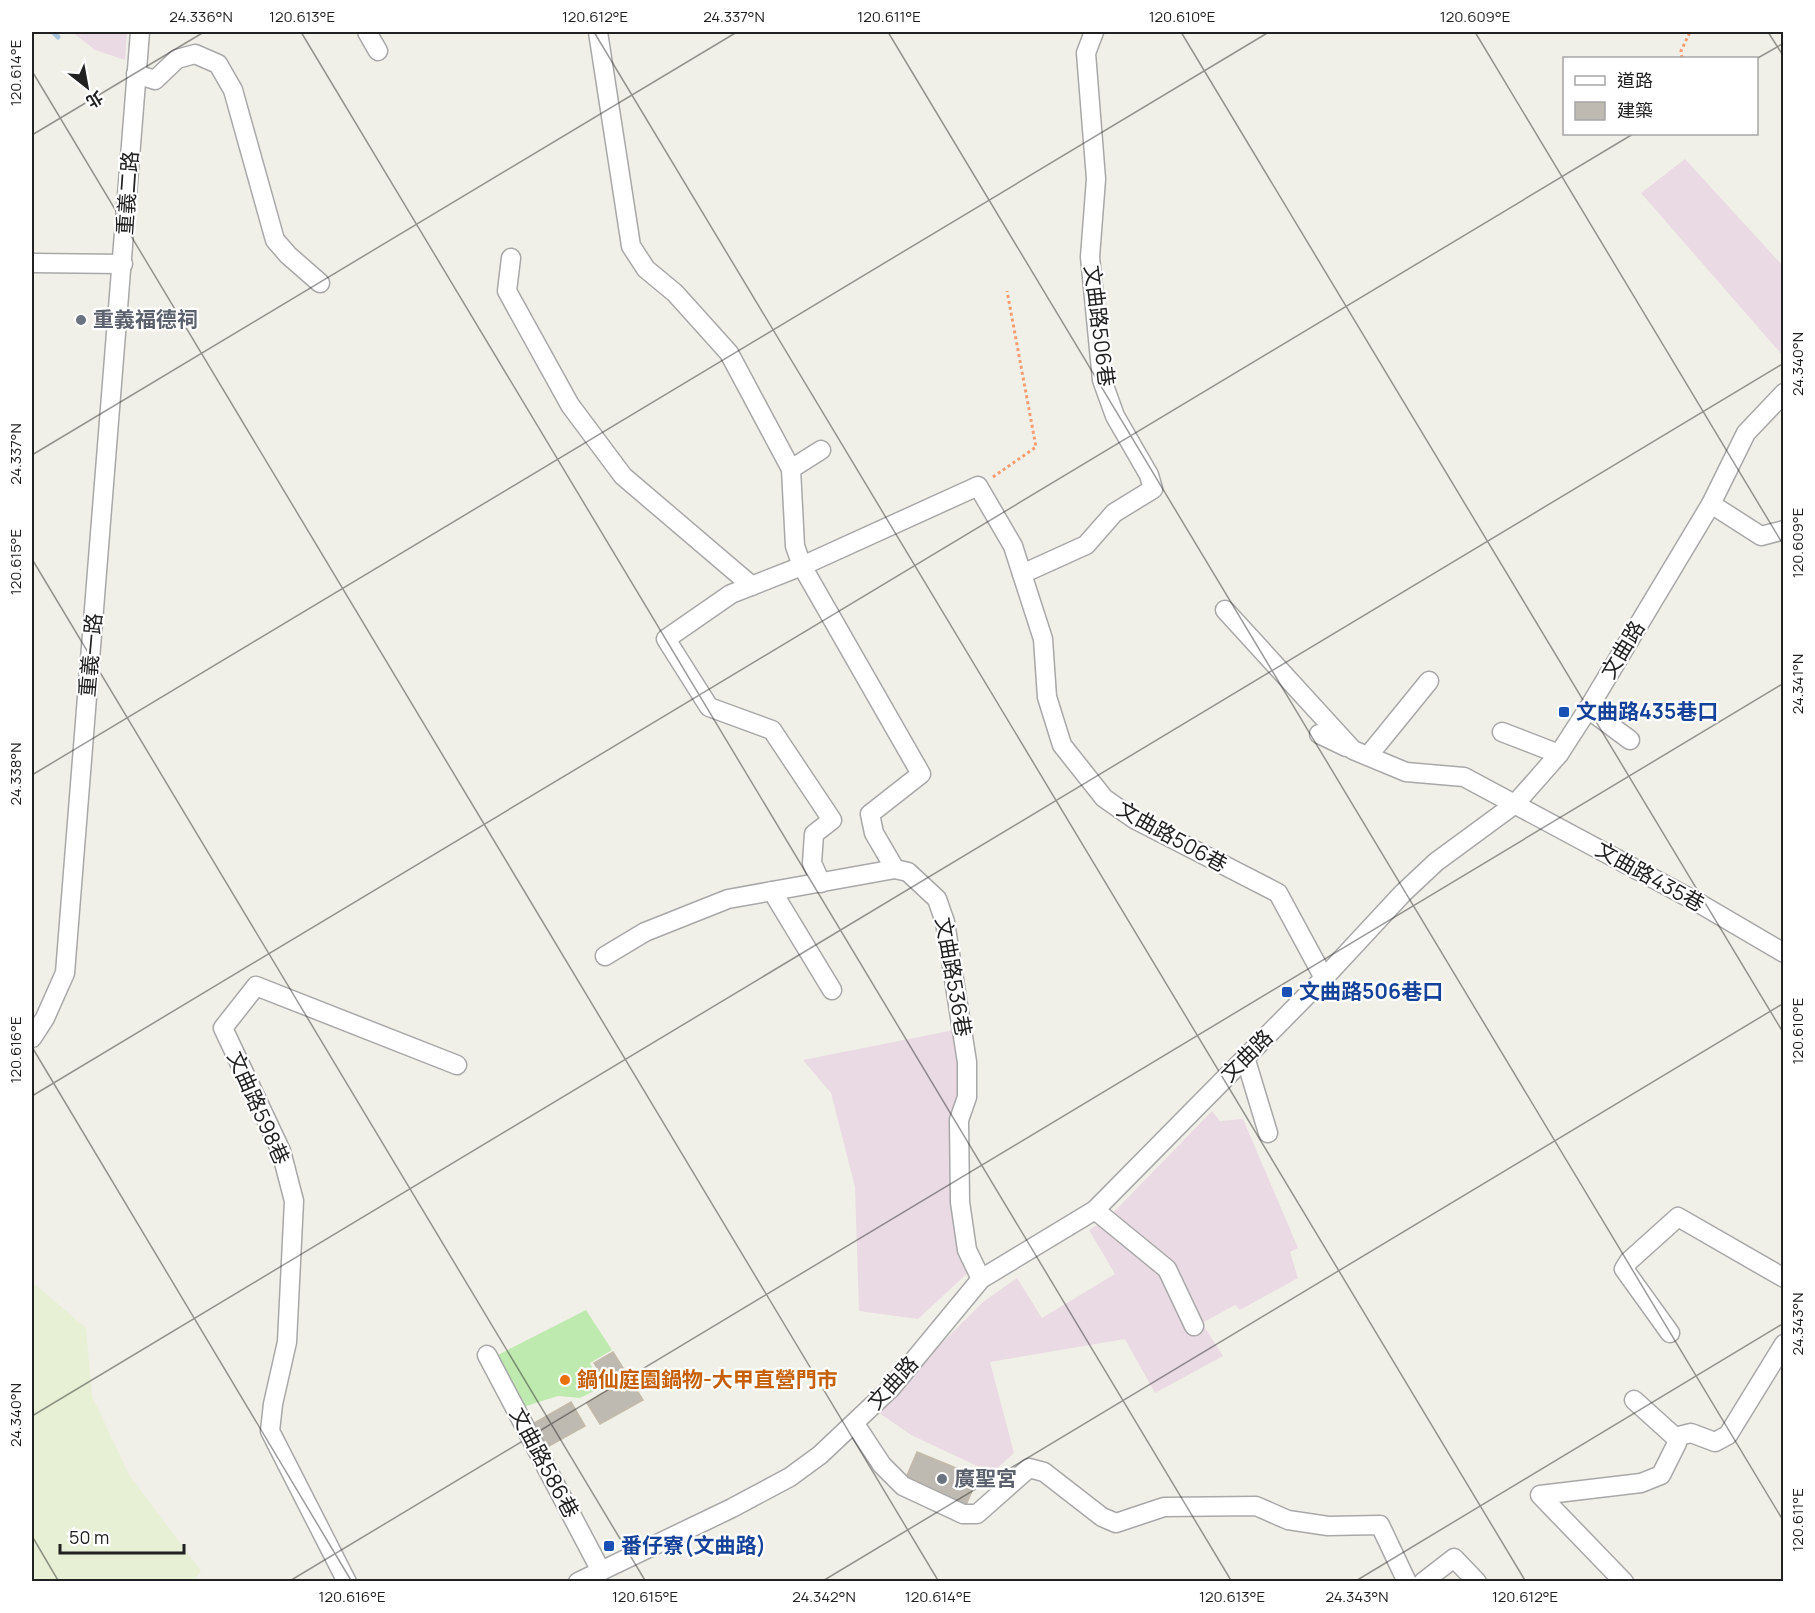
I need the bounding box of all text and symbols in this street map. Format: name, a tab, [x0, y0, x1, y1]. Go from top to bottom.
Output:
text: 24.336°N	[169, 6, 233, 27]
text: 120.613°E	[269, 6, 335, 27]
text: 120.612°E	[562, 6, 628, 27]
text: 24.337°N	[703, 6, 765, 27]
text: 120.611°E	[857, 6, 921, 27]
text: 120.610°E	[1149, 6, 1215, 27]
text: 120.609°E	[1440, 6, 1510, 27]
text: 120.614°E	[5, 40, 26, 106]
north arrow	[57, 57, 117, 117]
legend	[1563, 57, 1758, 135]
text: 道路	[1617, 68, 1653, 92]
text: 北	[82, 86, 107, 113]
text: 建築	[1617, 98, 1653, 122]
street label: 重義二路	[110, 150, 144, 236]
street label: 文曲路506巷	[1079, 264, 1121, 388]
place label: 重義福德祠	[93, 305, 198, 333]
marker: 重義福德祠	[74, 313, 88, 327]
text: 24.340°N	[1787, 332, 1808, 396]
text: 24.337°N	[5, 423, 26, 485]
text: 120.609°E	[1787, 508, 1808, 578]
text: 120.615°E	[5, 529, 26, 595]
street label: 重義一路	[72, 612, 108, 698]
street label: 文曲路	[1594, 615, 1650, 684]
text: 24.341°N	[1787, 654, 1808, 714]
place label: 文曲路435巷口	[1576, 697, 1718, 725]
marker: 文曲路435巷口	[1557, 705, 1571, 719]
text: 24.338°N	[5, 743, 26, 805]
street label: 文曲路506巷	[1112, 794, 1233, 878]
street label: 文曲路435巷	[1591, 835, 1710, 917]
street label: 文曲路536巷	[930, 915, 978, 1039]
place label: 文曲路506巷口	[1299, 977, 1443, 1005]
marker: 文曲路506巷口	[1280, 985, 1294, 999]
text: 120.610°E	[1787, 998, 1808, 1064]
text: 120.616°E	[5, 1017, 26, 1083]
street label: 文曲路	[1214, 1023, 1278, 1087]
street label: 文曲路598巷	[221, 1046, 296, 1169]
text: 24.343°N	[1787, 1292, 1808, 1356]
street label: 文曲路	[861, 1350, 924, 1415]
place label: 鍋仙庭園鍋物-大甲直營門市	[577, 1365, 838, 1393]
marker: 鍋仙庭園鍋物-大甲直營門市	[558, 1373, 572, 1387]
text: 24.340°N	[5, 1383, 26, 1447]
street label: 文曲路586巷	[504, 1402, 586, 1523]
place label: 廣聖宮	[954, 1464, 1017, 1492]
marker: 廣聖宮	[935, 1472, 949, 1486]
text: 120.611°E	[1787, 1488, 1808, 1552]
scale bar	[60, 1517, 184, 1555]
text: 50 m	[69, 1525, 109, 1549]
place label: 番仔寮(文曲路)	[621, 1531, 766, 1559]
marker: 番仔寮(文曲路)	[602, 1539, 616, 1553]
text: 120.616°E	[319, 1586, 385, 1607]
text: 120.615°E	[612, 1586, 678, 1607]
text: 24.342°N	[792, 1586, 856, 1607]
text: 120.614°E	[905, 1586, 971, 1607]
text: 120.613°E	[1199, 1586, 1265, 1607]
text: 24.343°N	[1325, 1586, 1389, 1607]
text: 120.612°E	[1492, 1586, 1558, 1607]

